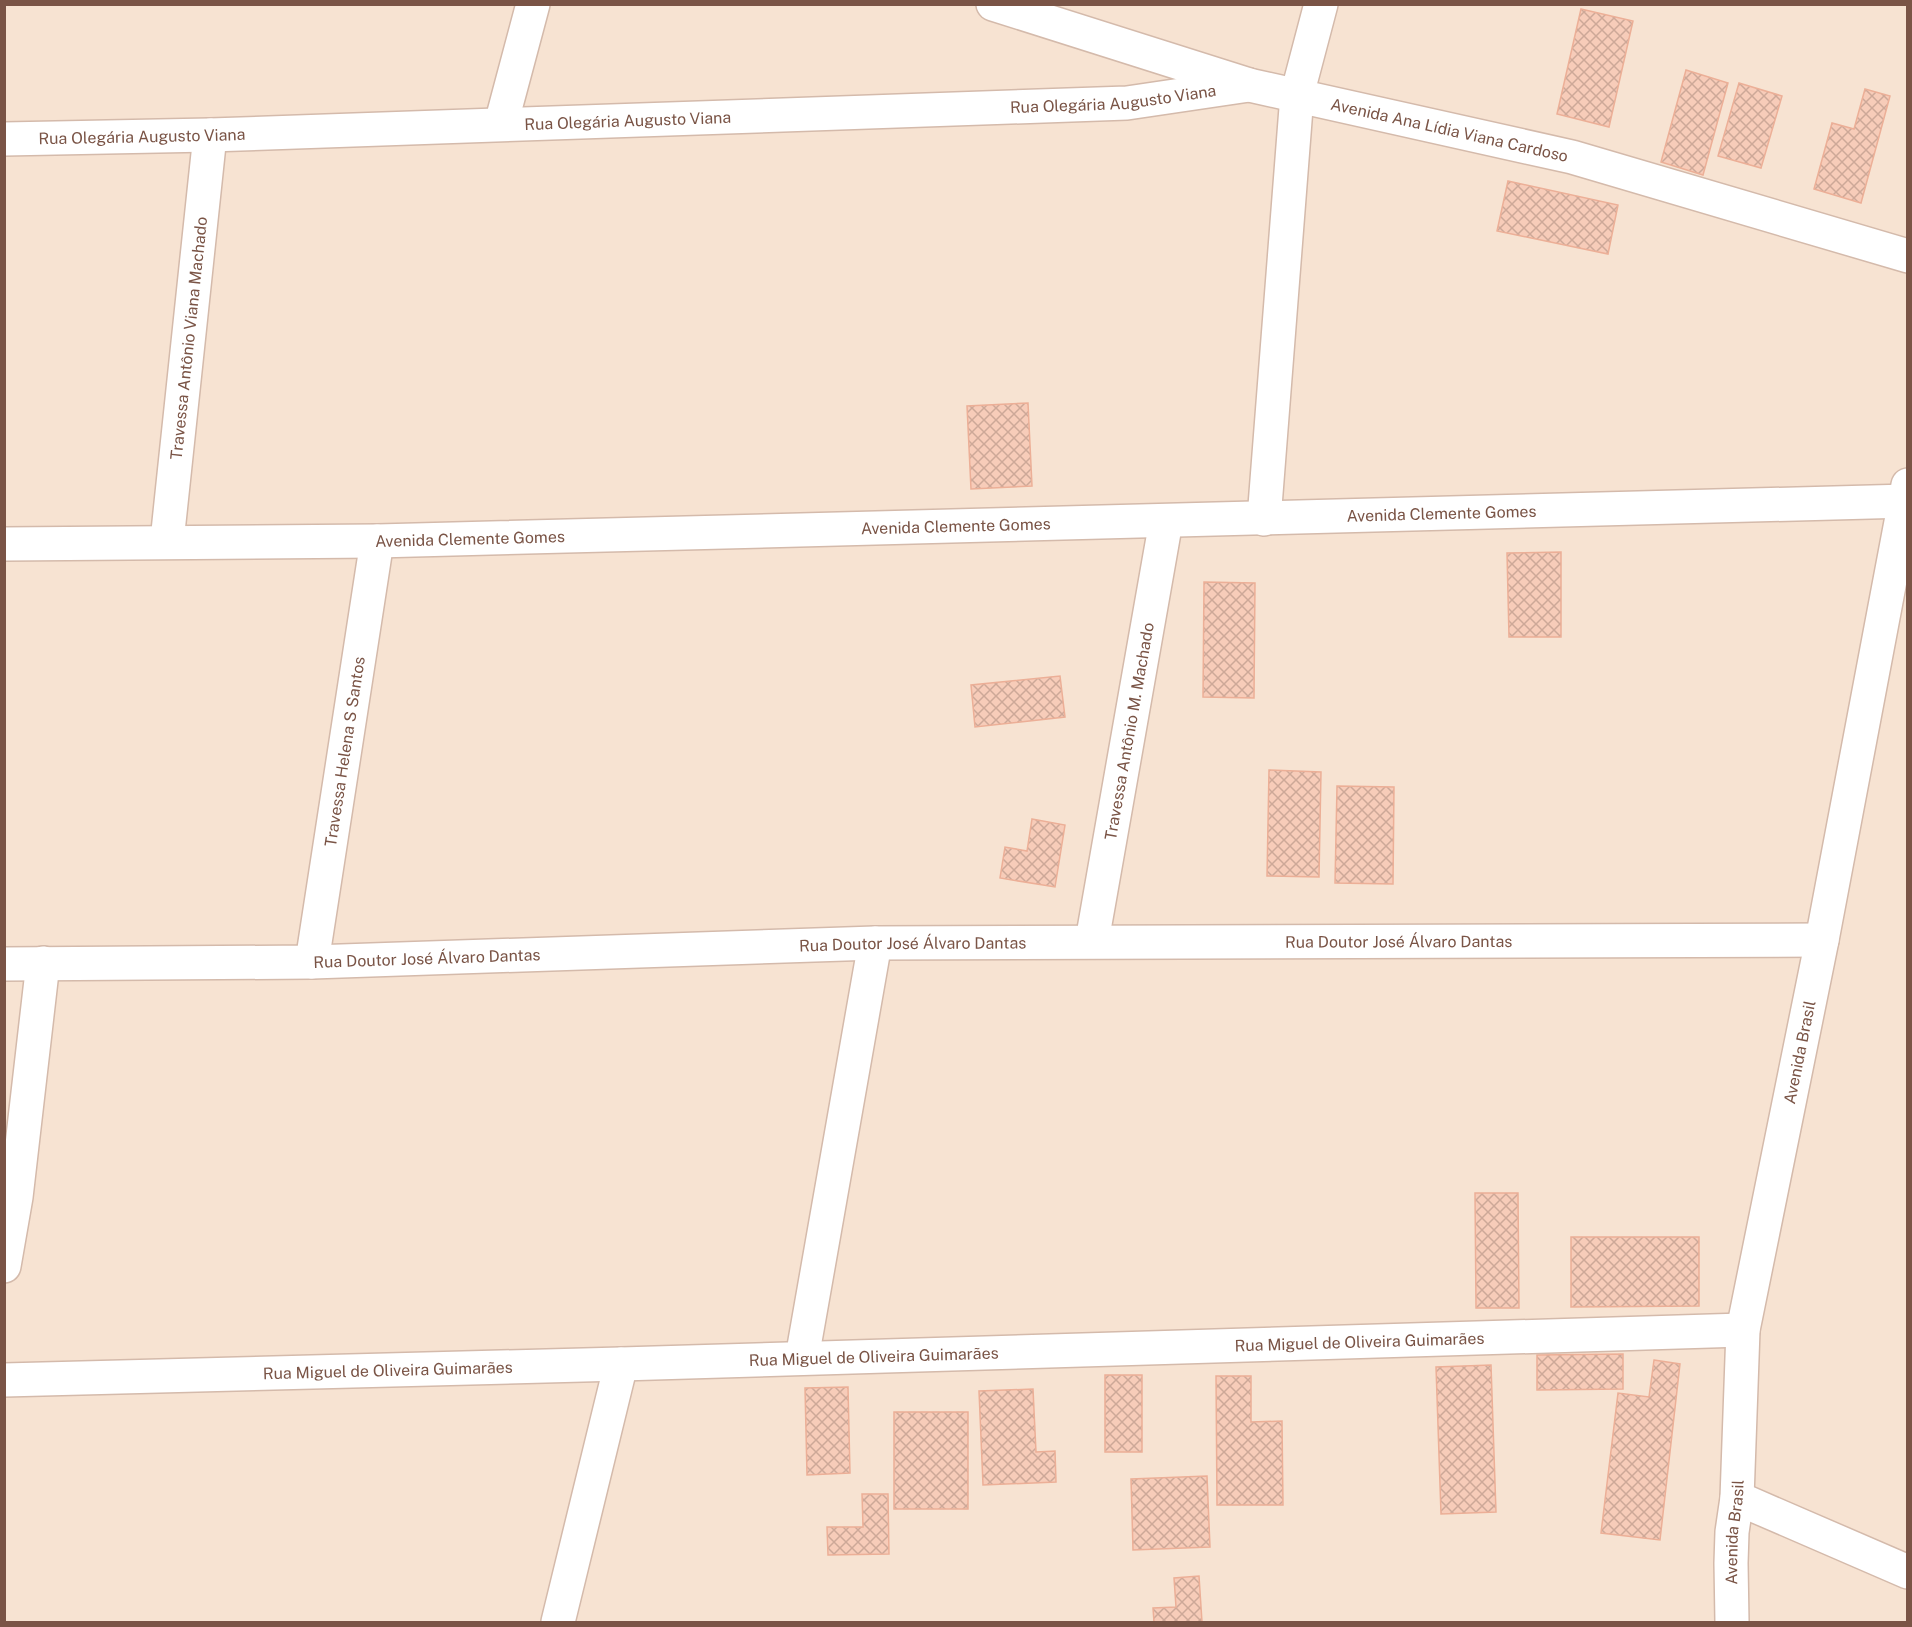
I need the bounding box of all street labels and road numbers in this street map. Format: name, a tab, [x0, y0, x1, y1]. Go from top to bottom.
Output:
street label: Rua Olegária Augusto Viana	[1010, 81, 1217, 117]
street label: Avenida Ana Lídia Viana Cardoso	[1329, 95, 1570, 166]
street label: Rua Olegária Augusto Viana	[524, 108, 732, 134]
street label: Rua Olegária Augusto Viana	[38, 125, 246, 148]
street label: Travessa Antônio Viana Machado	[167, 216, 211, 461]
street label: Avenida Clemente Gomes	[1346, 502, 1537, 526]
street label: Avenida Clemente Gomes	[861, 514, 1051, 538]
street label: Avenida Clemente Gomes	[375, 527, 565, 551]
street label: Travessa Antônio M. Machado	[1101, 621, 1158, 842]
street label: Travessa Helena S Santos	[321, 655, 369, 848]
street label: Rua Doutor José Álvaro Dantas	[1285, 931, 1512, 952]
street label: Rua Doutor José Álvaro Dantas	[799, 933, 1026, 956]
street label: Rua Doutor José Álvaro Dantas	[313, 945, 541, 972]
street label: Avenida Brasil	[1780, 999, 1820, 1106]
street label: Rua Miguel de Oliveira Guimarães	[1234, 1329, 1485, 1355]
street label: Rua Miguel de Oliveira Guimarães	[748, 1344, 999, 1370]
street label: Rua Miguel de Oliveira Guimarães	[263, 1358, 513, 1383]
street label: Avenida Brasil	[1722, 1479, 1748, 1585]

